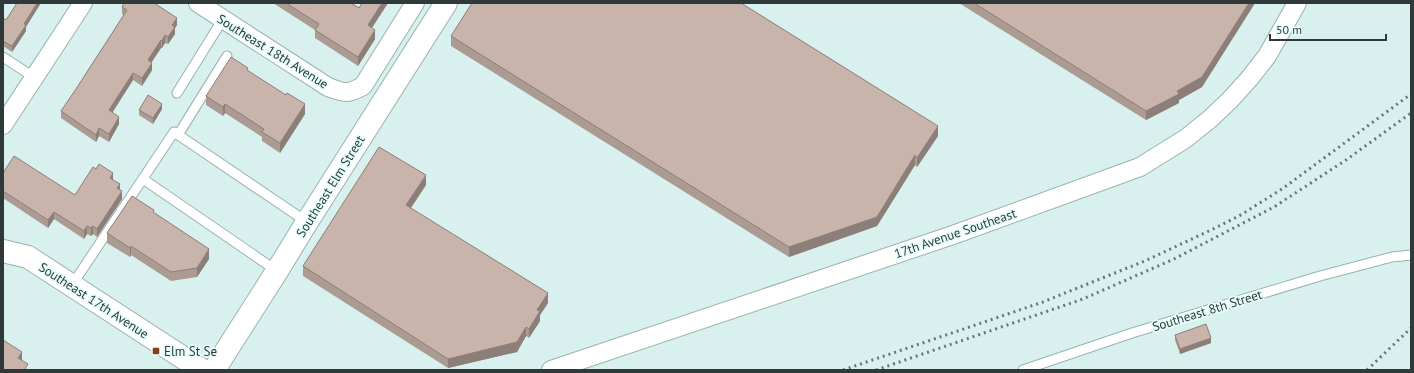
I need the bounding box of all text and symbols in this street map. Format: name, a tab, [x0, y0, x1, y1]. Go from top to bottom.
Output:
street label: Southeast 18th Avenue	[214, 10, 332, 93]
scale bar	[1270, 16, 1386, 42]
text: 50 m	[1276, 22, 1302, 37]
street label: Southeast Elm Street	[292, 132, 369, 240]
street label: 17th Avenue Southeast	[892, 204, 1019, 262]
street label: Southeast 17th Avenue	[35, 258, 152, 342]
street label: Southeast 8th Street	[1150, 286, 1265, 335]
place label: Elm St Se	[164, 343, 217, 360]
marker: Elm St Se	[151, 346, 161, 356]

